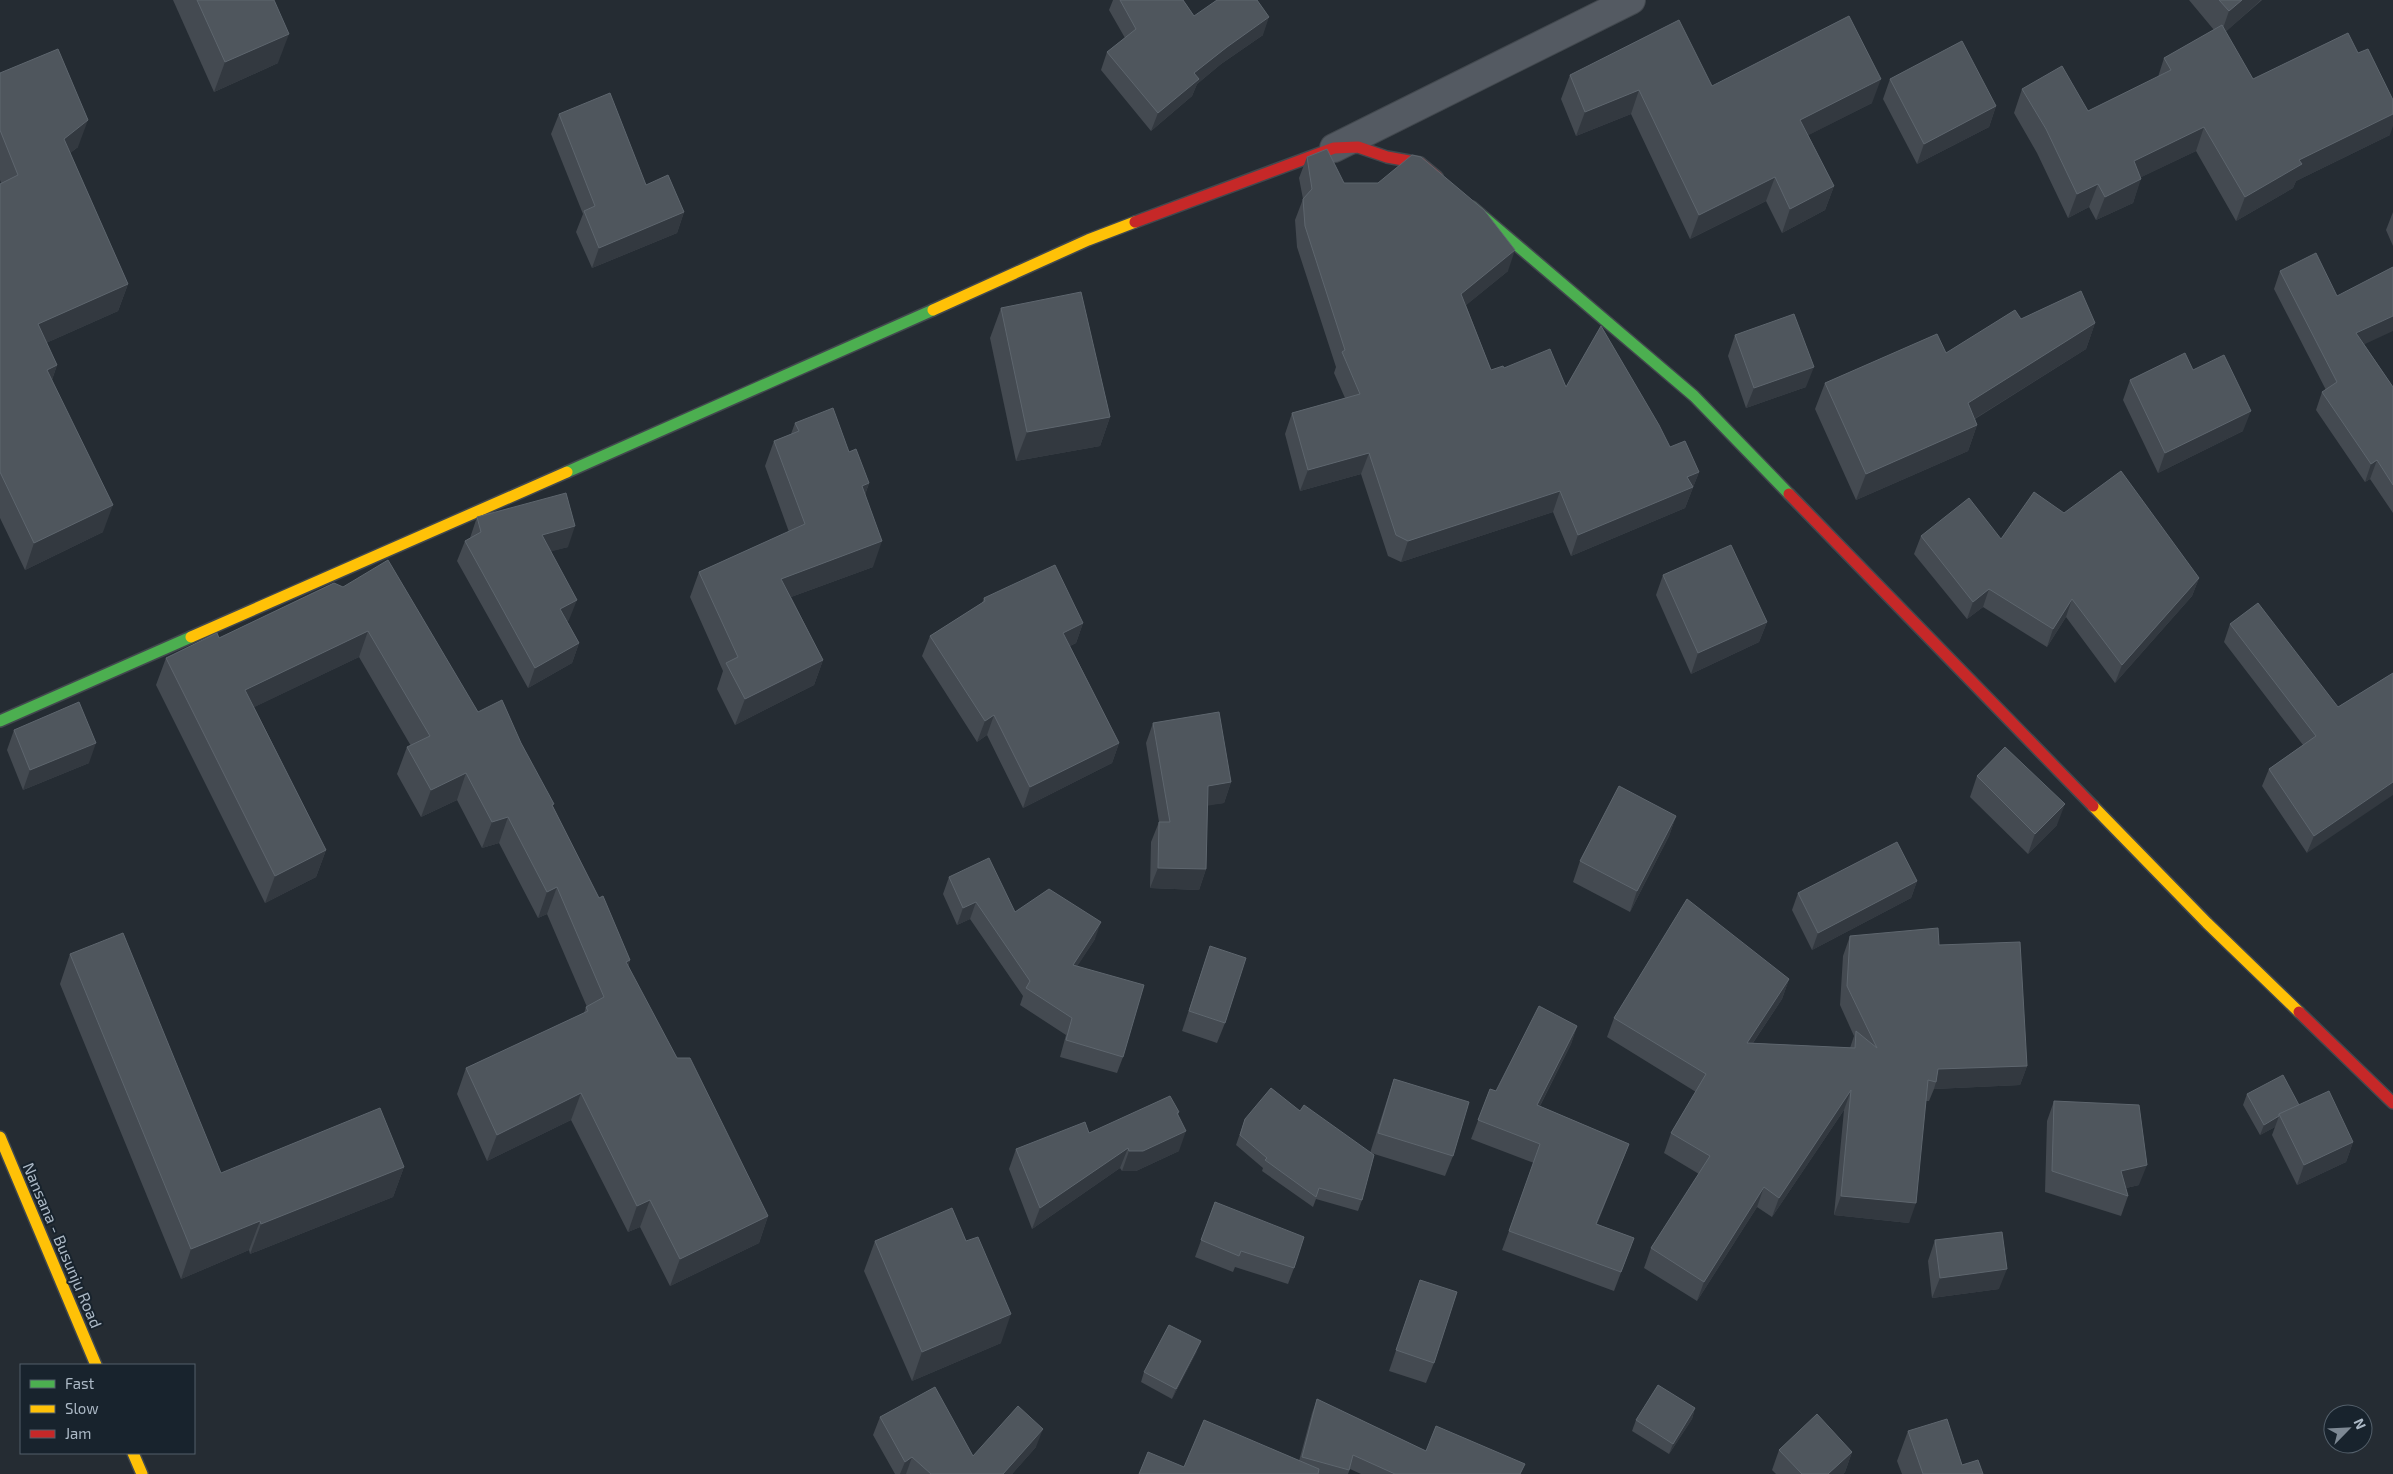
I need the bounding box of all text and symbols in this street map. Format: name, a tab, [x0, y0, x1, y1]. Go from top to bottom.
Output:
street label: Nansana - Busunju Road	[19, 1159, 106, 1331]
legend	[20, 1364, 195, 1454]
text: Fast	[65, 1374, 95, 1392]
text: Slow	[65, 1399, 99, 1417]
north arrow	[2323, 1404, 2373, 1454]
text: N	[2351, 1415, 2370, 1432]
text: Jam	[65, 1424, 91, 1442]

